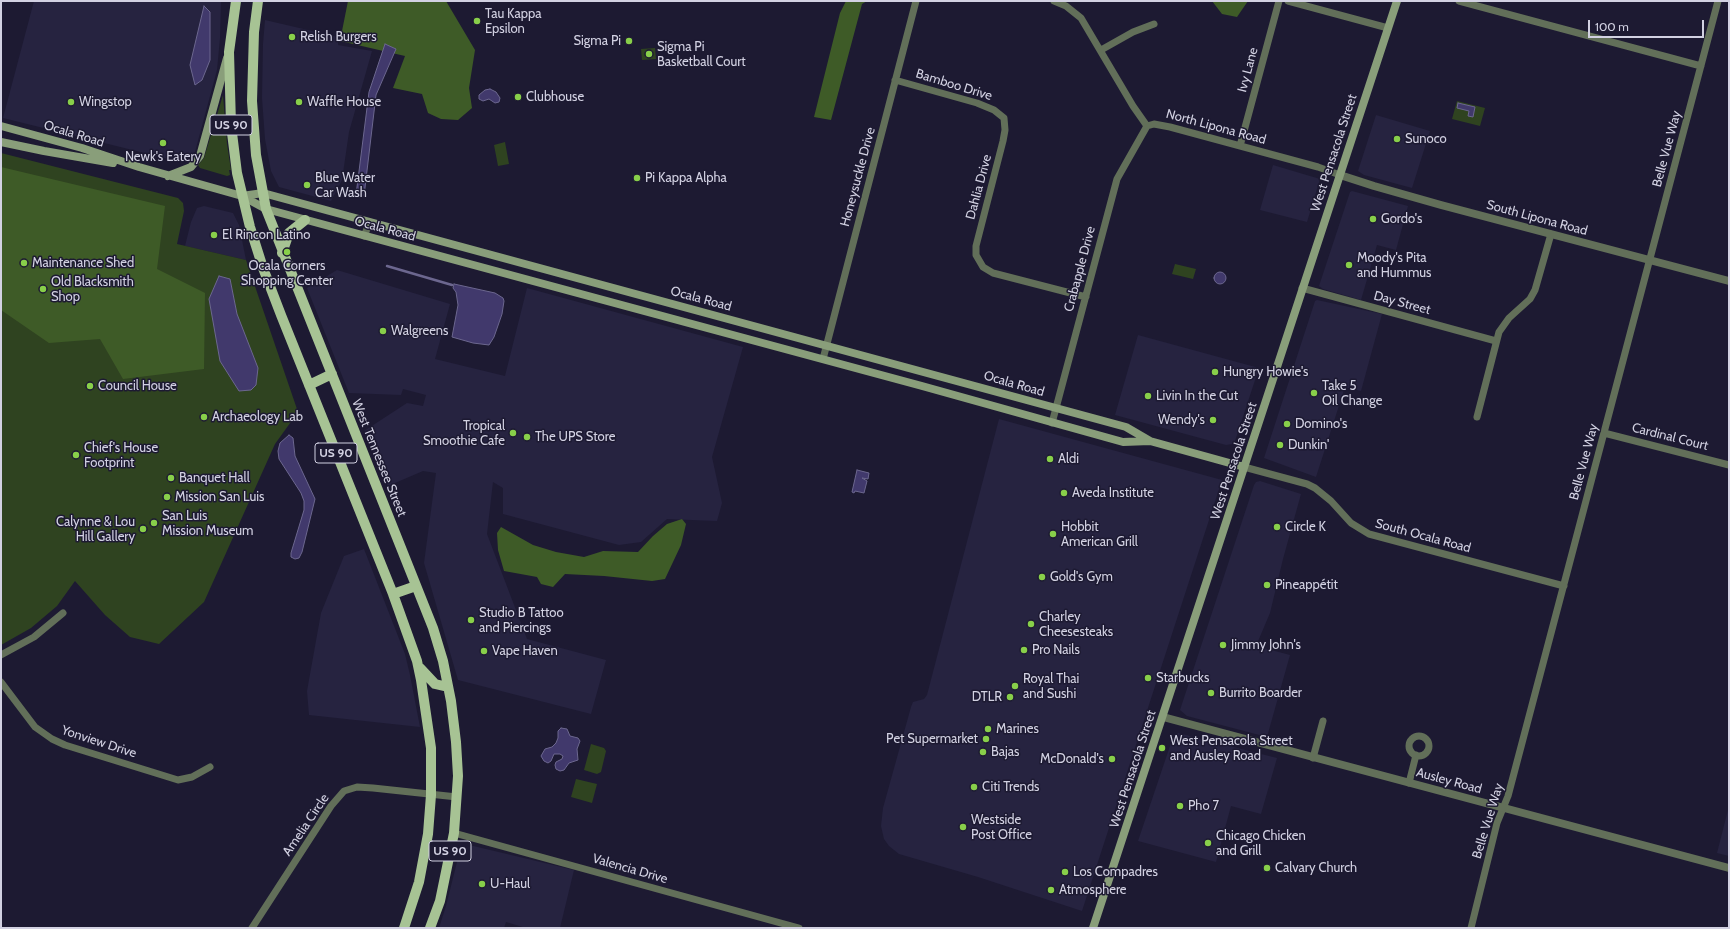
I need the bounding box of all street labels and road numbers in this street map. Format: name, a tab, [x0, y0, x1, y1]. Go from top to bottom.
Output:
street label: Ivy Lane	[1235, 46, 1261, 94]
street label: Bamboo Drive	[914, 66, 994, 104]
street label: West Pensacola Street	[1308, 92, 1360, 214]
street label: North Lipona Road	[1164, 106, 1268, 148]
street label: Belle Vue Way	[1649, 109, 1685, 189]
road number: US 90	[210, 115, 252, 135]
street label: Ocala Road	[42, 117, 106, 151]
street label: Honeysuckle Drive	[837, 126, 879, 228]
street label: Dahlia Drive	[963, 153, 995, 221]
street label: South Lipona Road	[1485, 197, 1589, 239]
street label: Ocala Road	[353, 213, 417, 245]
street label: Crabapple Drive	[1061, 225, 1099, 313]
street label: Ocala Road	[669, 283, 733, 315]
street label: Day Street	[1372, 288, 1432, 318]
street label: Ocala Road	[982, 368, 1046, 400]
street label: West Tennessee Street	[348, 397, 410, 519]
street label: West Pensacola Street	[1208, 400, 1260, 522]
street label: Cardinal Court	[1630, 420, 1710, 454]
street label: Belle Vue Way	[1566, 422, 1602, 502]
road number: US 90	[315, 443, 357, 463]
street label: South Ocala Road	[1373, 516, 1473, 556]
street label: West Pensacola Street	[1107, 708, 1159, 830]
street label: Yonview Drive	[60, 723, 138, 761]
street label: Ausley Road	[1414, 765, 1484, 797]
street label: Belle Vue Way	[1469, 781, 1507, 861]
street label: Amelia Circle	[279, 791, 333, 859]
road number: US 90	[429, 841, 471, 861]
street label: Valencia Drive	[591, 851, 669, 887]

